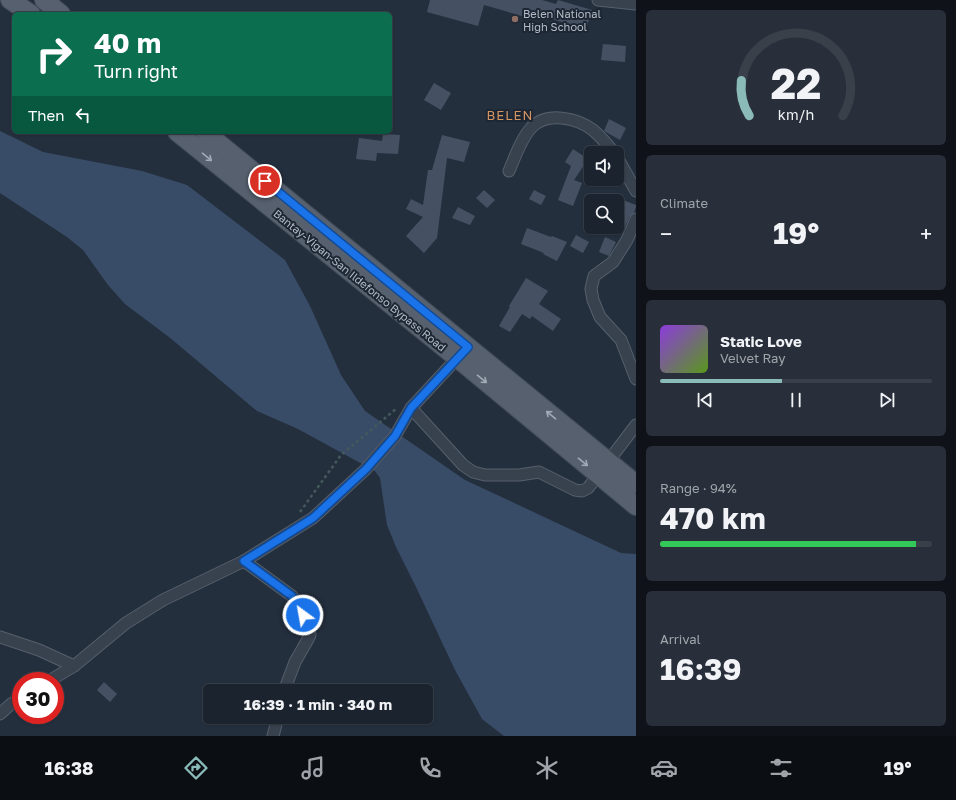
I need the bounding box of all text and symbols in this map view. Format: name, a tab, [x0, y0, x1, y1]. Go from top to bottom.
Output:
place label: Belen National High School	[523, 7, 601, 33]
marker: Belen National High School	[510, 14, 520, 24]
text: 40 m	[94, 26, 161, 59]
icon: right	[28, 28, 80, 80]
text: 22	[771, 57, 821, 107]
text: Turn right	[94, 60, 178, 82]
icon: left	[72, 104, 94, 126]
text: km/h	[778, 105, 814, 122]
text: Then	[28, 106, 64, 124]
district label: BELEN	[487, 107, 533, 123]
map controls	[584, 146, 624, 234]
button: sound	[584, 146, 624, 186]
one-way arrow	[202, 152, 212, 161]
pin	[248, 164, 282, 198]
icon: arrive	[254, 170, 276, 192]
button: search	[584, 194, 624, 234]
text: Climate	[660, 195, 708, 211]
street label: Bantay-Vigan-San Ildefonso Bypass Road	[271, 206, 449, 354]
text: 19°	[773, 215, 819, 251]
text: −	[660, 220, 672, 247]
text: +	[920, 220, 932, 247]
text: Static Love	[720, 332, 802, 350]
text: Velvet Ray	[720, 350, 785, 366]
one-way arrow	[477, 375, 488, 384]
icon: previous	[694, 389, 716, 411]
icon: pause	[785, 389, 807, 411]
icon: next	[876, 389, 898, 411]
one-way arrow	[546, 411, 557, 420]
one-way arrow	[577, 457, 588, 466]
text: Range · 94%	[660, 480, 737, 496]
text: 470 km	[660, 500, 766, 536]
position arrow	[282, 594, 324, 636]
text: Arrival	[660, 631, 701, 647]
text: 16:39	[660, 651, 741, 687]
speed limit sign: 30	[12, 672, 64, 724]
text: 16:39 · 1 min · 340 m	[244, 695, 392, 713]
icon: directions	[182, 754, 210, 782]
icon: music	[299, 754, 327, 782]
icon: phone	[416, 754, 444, 782]
icon: climate	[533, 754, 561, 782]
icon: car	[650, 754, 678, 782]
icon: filters	[767, 754, 795, 782]
text: 16:38	[44, 757, 93, 779]
text: 19°	[884, 757, 912, 779]

